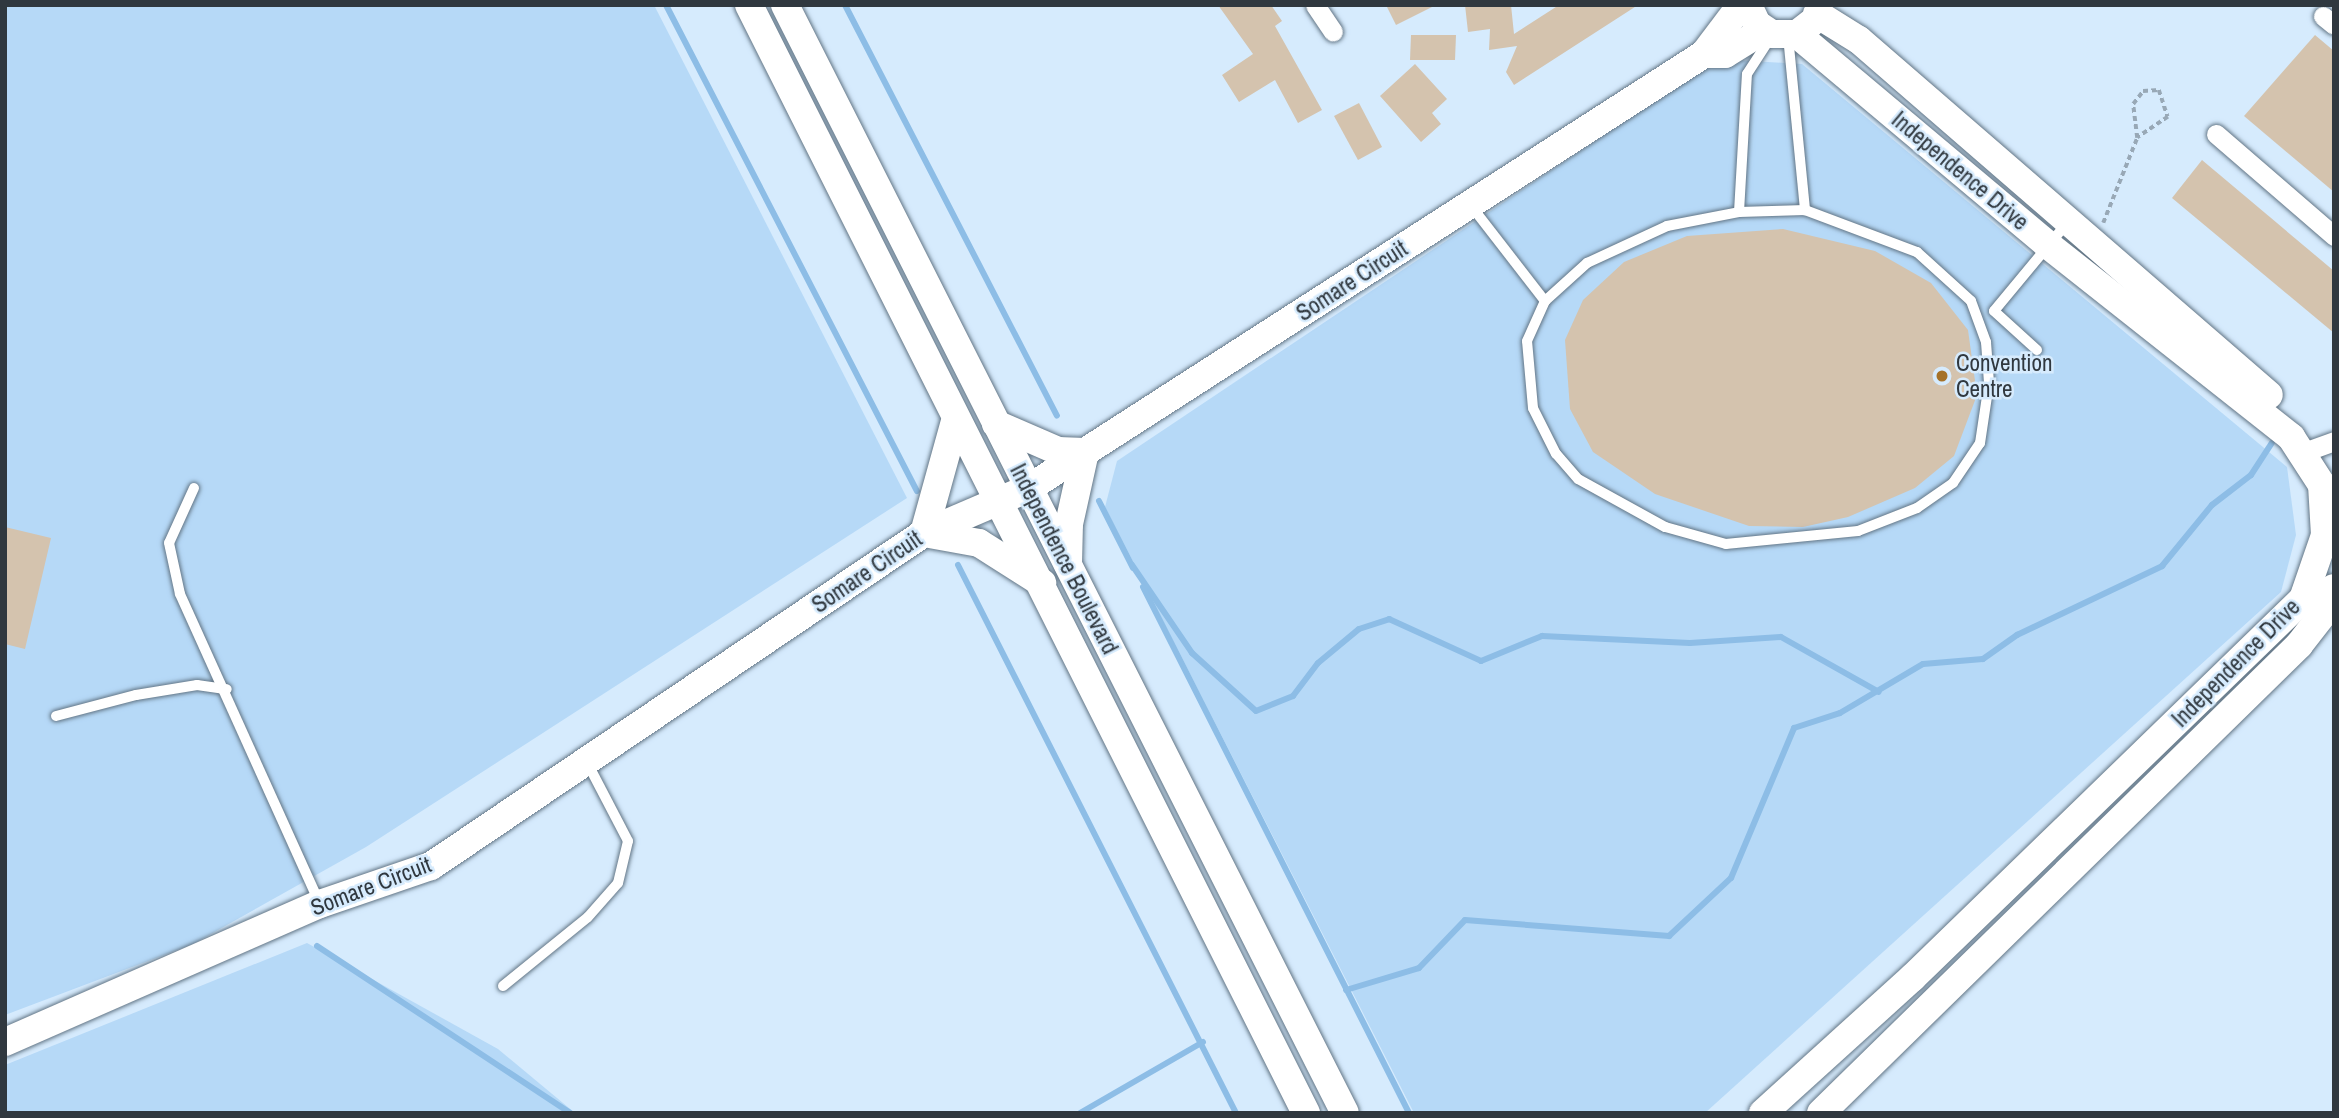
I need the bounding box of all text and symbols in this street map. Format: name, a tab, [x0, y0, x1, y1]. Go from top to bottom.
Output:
street label: Independence Drive	[1886, 106, 2034, 236]
street label: Somare Circuit	[1291, 235, 1413, 327]
place label: Convention Centre	[1956, 349, 2052, 403]
marker: Convention Centre	[1934, 368, 1950, 384]
street label: Independence Boulevard	[1004, 459, 1124, 659]
street label: Somare Circuit	[807, 525, 927, 619]
street label: Independence Drive	[2166, 593, 2306, 733]
street label: Somare Circuit	[307, 850, 435, 922]

